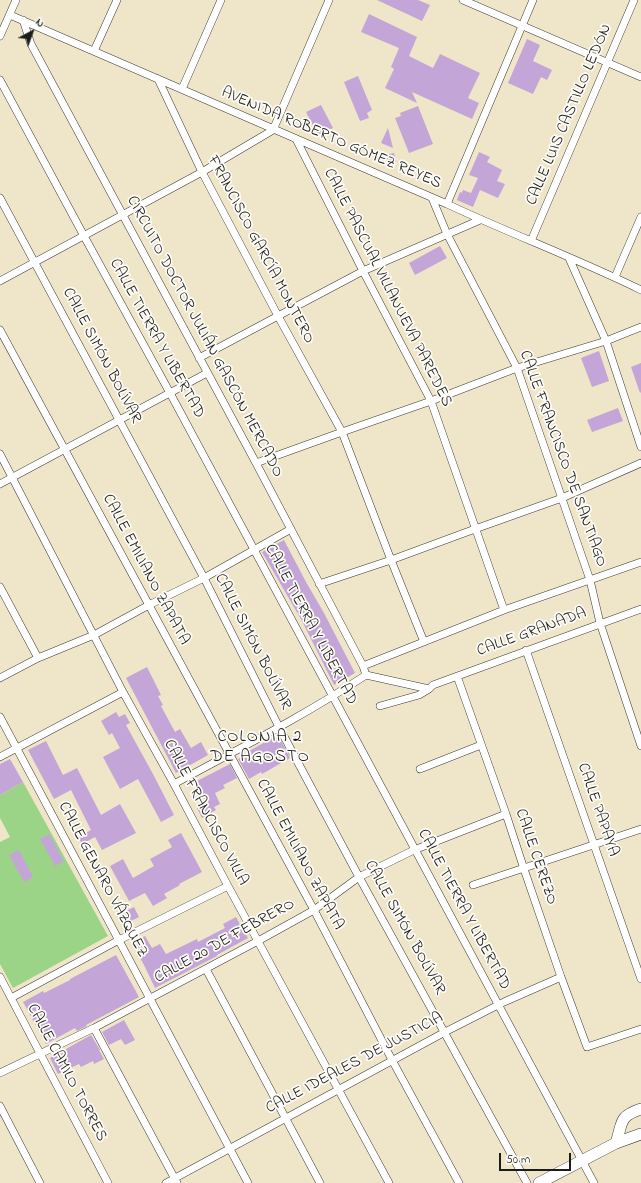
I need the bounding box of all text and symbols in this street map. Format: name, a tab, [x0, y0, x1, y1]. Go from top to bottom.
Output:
north arrow	[12, 12, 52, 52]
text: N	[32, 14, 48, 31]
street label: CALLE LUIS CASTILLO LEDÓN	[523, 21, 617, 209]
street label: AVENIDA ROBERTO GÓMEZ REYES	[218, 84, 444, 194]
street label: FRANCISCO GARCÍA MONTERO	[202, 153, 318, 347]
street label: CALLE PASCUAL VILLANUEVA PAREDES	[318, 166, 456, 410]
street label: CIRCUITO DOCTOR JULIÁN GASCÓN MERCADO	[121, 193, 287, 481]
street label: CALLE TIERRA Y LIBERTAD	[104, 256, 208, 422]
street label: CALLE SIMÓN BOLÍVAR	[57, 285, 145, 427]
street label: CALLE FRANCISCO DE SANTIAGO	[514, 348, 610, 570]
street label: CALLE EMILIANO ZAPATA	[97, 491, 193, 649]
street label: CALLE TIERRA Y LIBERTAD	[259, 541, 361, 709]
street label: CALLE SIMÓN BOLÍVAR	[209, 571, 295, 713]
street label: CALLE GRANADA	[475, 604, 589, 662]
district label: COLONIA 2 DE AGOSTO	[210, 728, 310, 768]
street label: CALLE FRANCISCO VILLA	[158, 737, 252, 889]
street label: CALLE PAPAYA	[572, 761, 622, 859]
street label: CALLE EMILIANO ZAPATA	[251, 776, 347, 934]
street label: CALLE GENARO VÁZQUEZ	[53, 799, 151, 961]
street label: CALLE CEREZO	[510, 807, 560, 907]
street label: CALLE TIERRA Y LIBERTAD	[412, 826, 514, 994]
street label: CALLE SIMÓN BOLÍVAR	[359, 858, 449, 998]
street label: CALLE 20 DE FEBRERO	[152, 895, 298, 989]
street label: CALLE CAMILO TORRES	[22, 1001, 110, 1145]
street label: CALLE IDEALES DE JUSTICIA	[263, 1009, 447, 1119]
scale bar	[501, 1145, 573, 1171]
text: 50 m	[506, 1151, 530, 1169]

